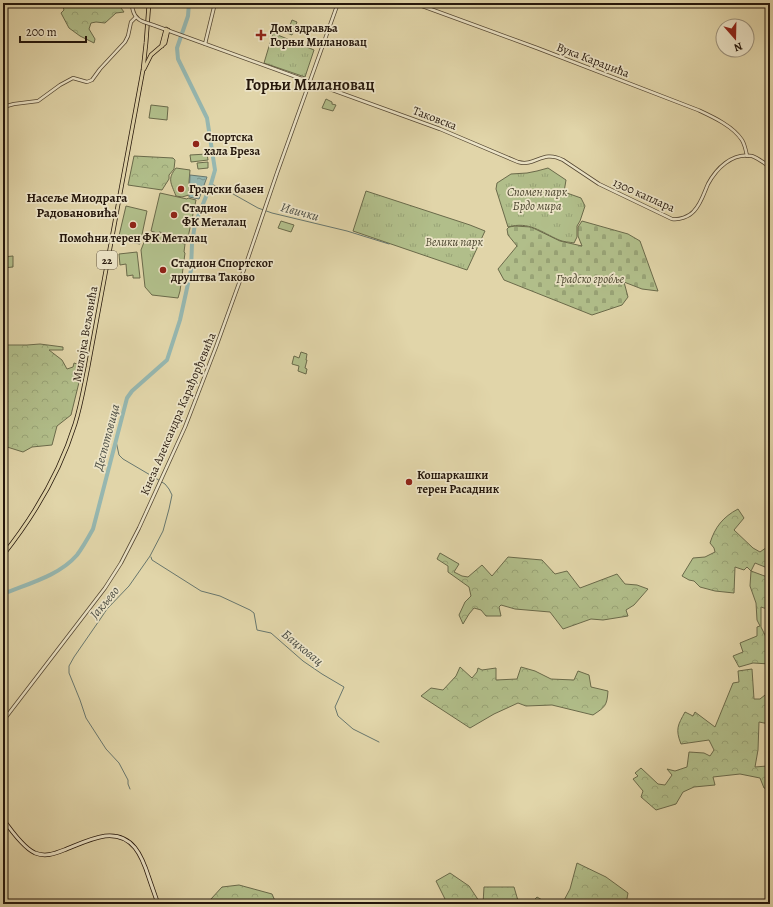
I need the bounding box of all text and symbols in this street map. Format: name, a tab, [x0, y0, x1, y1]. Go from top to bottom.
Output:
scale bar	[20, 18, 86, 44]
north arrow	[715, 18, 755, 58]
place label: Дом здравља Горњи Милановац	[270, 20, 367, 50]
text: 200 m	[26, 24, 57, 40]
marker: Дом здравља Горњи Милановац	[255, 29, 267, 41]
street label: Вука Караџића	[554, 39, 632, 81]
text: N	[732, 39, 745, 55]
district label: Горњи Милановац	[245, 74, 375, 96]
street label: Таковска	[411, 102, 460, 134]
place label: Спортска хала Бреза	[204, 129, 260, 159]
marker: Спортска хала Бреза	[191, 139, 201, 149]
street label: 1300 каплара	[611, 174, 678, 216]
place label: Градски базен	[189, 181, 264, 197]
marker: Градски базен	[176, 184, 186, 194]
park label: Спомен парк Брдо мира	[507, 184, 568, 214]
district label: Насеље Миодрага Радовановића	[27, 189, 128, 221]
water label: Ивички	[279, 198, 321, 225]
place label: Стадион ФК Металац	[182, 200, 247, 230]
marker: Стадион ФК Металац	[169, 210, 179, 220]
marker: Помоћни терен ФК Металац	[128, 220, 138, 230]
place label: Помоћни терен ФК Металац	[59, 230, 207, 246]
park label: Велики парк	[425, 234, 483, 250]
road number: 22	[97, 251, 117, 269]
place label: Стадион Спортског друштва Таково	[170, 255, 274, 285]
marker: Стадион Спортског друштва Таково	[158, 265, 168, 275]
park label: Градско гробље	[556, 271, 625, 287]
street label: Милојка Вељовића	[69, 284, 101, 383]
street label: Кнеза Александра Карађорђевића	[136, 330, 220, 498]
water label: Деспотовица	[89, 402, 123, 473]
place label: Кошаркашки терен Расадник	[417, 467, 500, 497]
marker: Кошаркашки терен Расадник	[404, 477, 414, 487]
water label: Јакљево	[85, 582, 123, 623]
water label: Бацковац	[278, 625, 327, 670]

